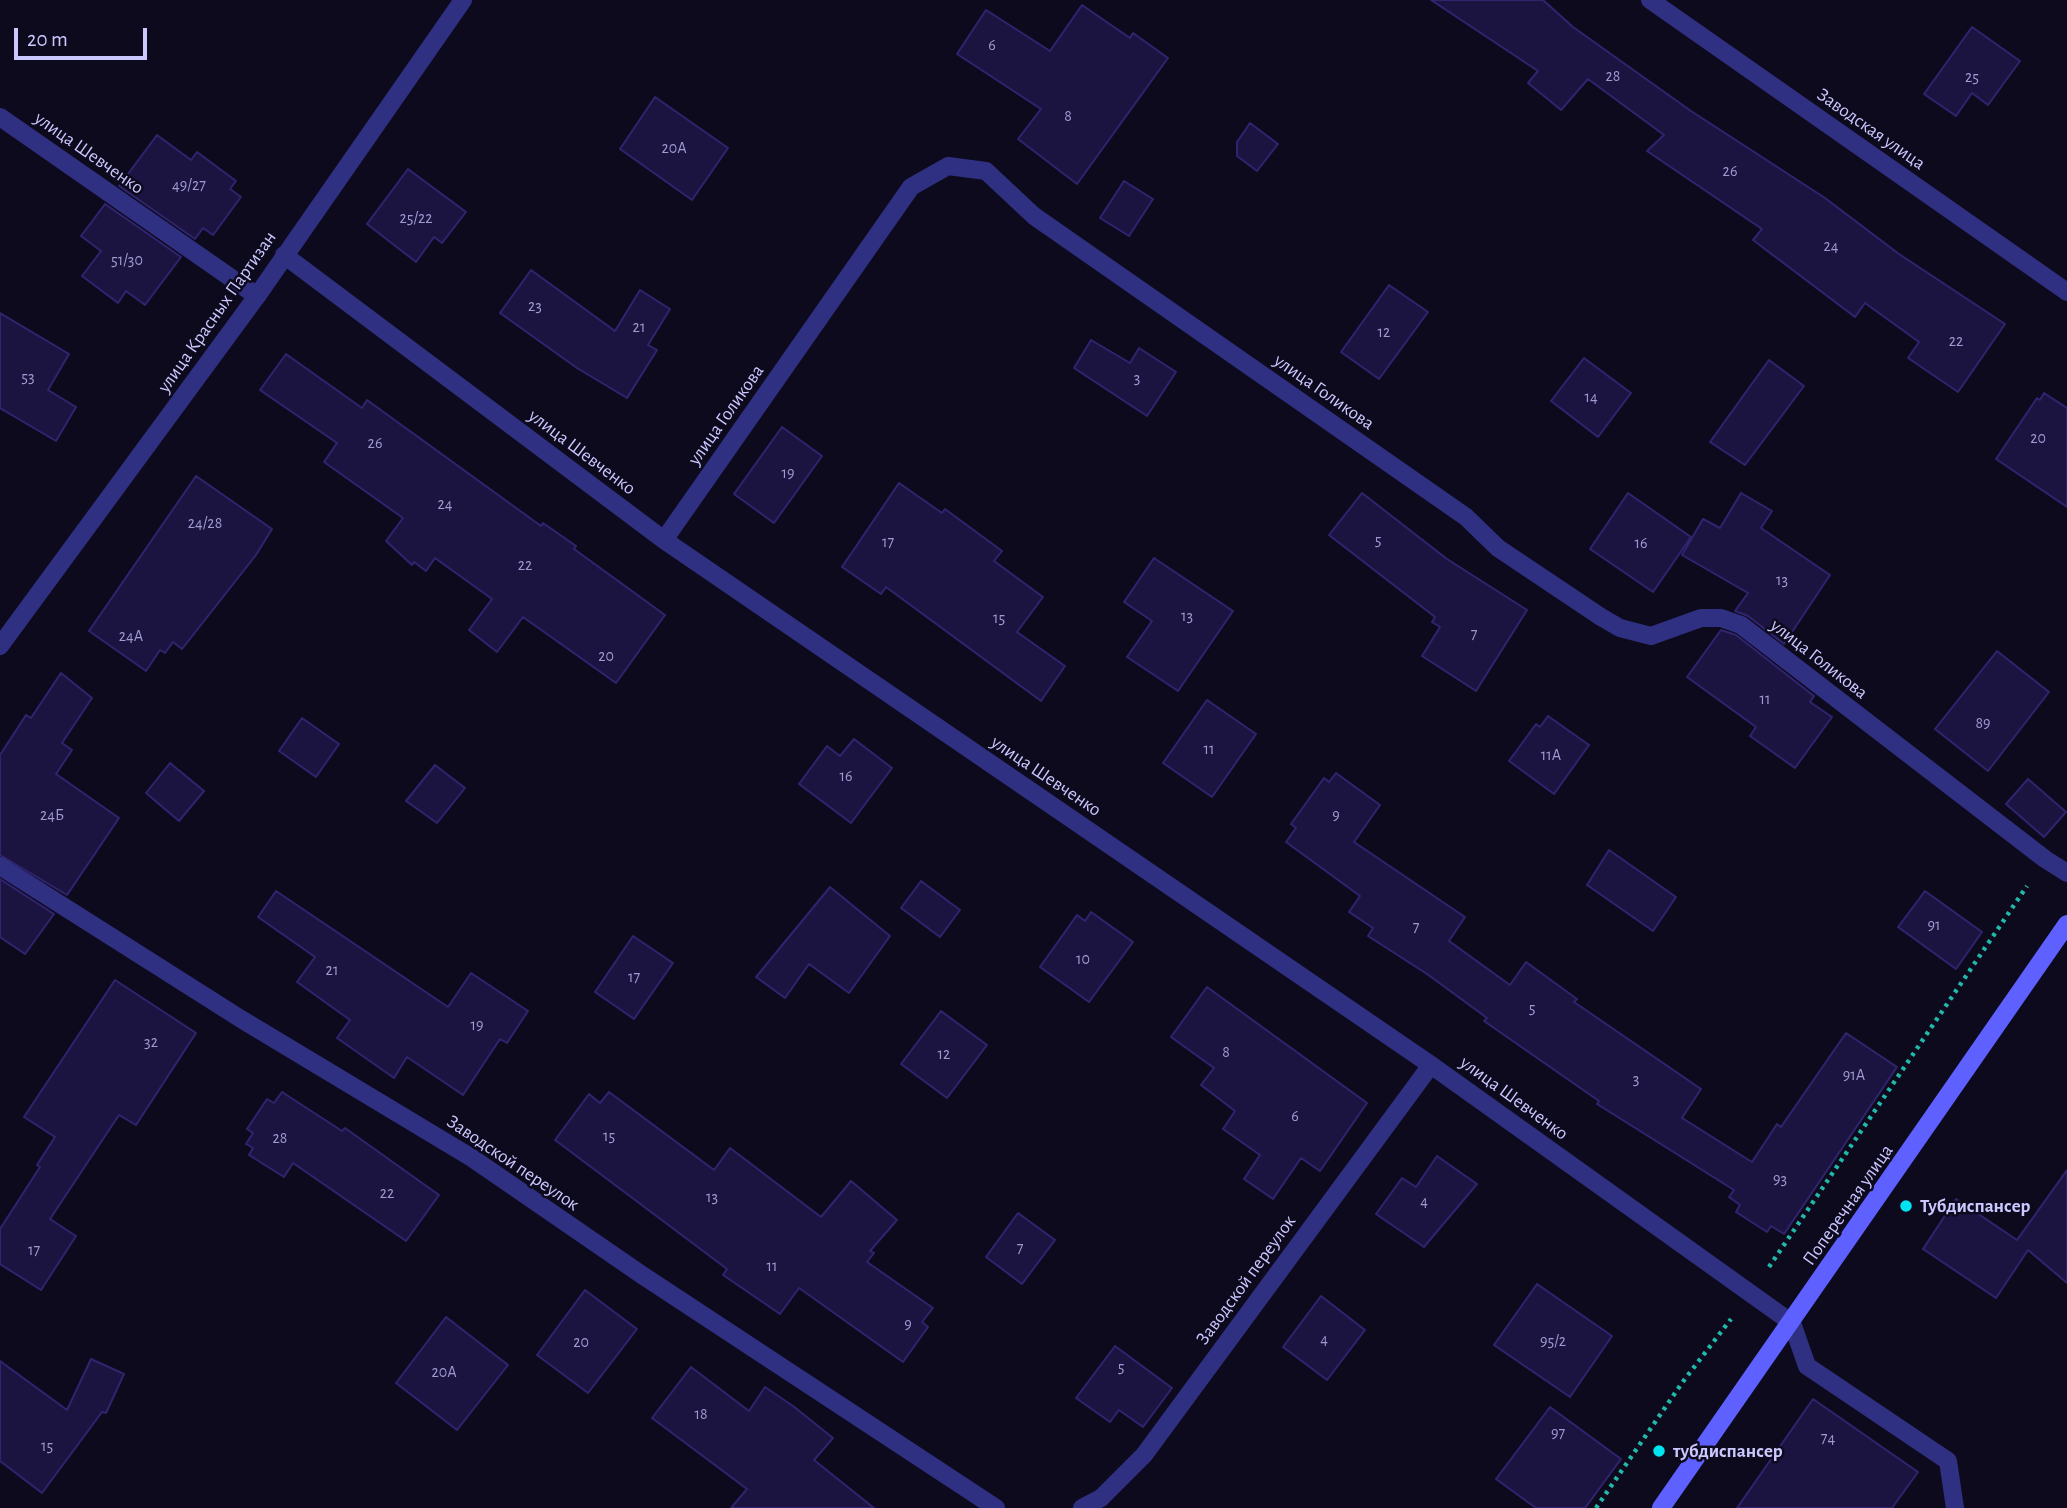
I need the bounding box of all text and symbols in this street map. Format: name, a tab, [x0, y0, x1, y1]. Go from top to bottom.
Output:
scale bar	[18, 14, 150, 58]
text: 20 m	[27, 29, 68, 50]
house number: 6	[988, 35, 996, 55]
house number: 28	[1606, 66, 1620, 86]
house number: 25	[1965, 67, 1979, 87]
street label: Заводская улица	[1812, 83, 1930, 175]
house number: 8	[1064, 106, 1072, 126]
street label: улица Шевченко	[30, 107, 148, 199]
house number: 20А	[661, 138, 687, 158]
house number: 26	[1723, 161, 1737, 181]
house number: 49/27	[172, 175, 206, 195]
house number: 25/22	[399, 208, 433, 228]
street label: улица Красных Партизан	[153, 227, 281, 397]
house number: 24	[1824, 236, 1838, 256]
house number: 51/30	[111, 250, 143, 270]
house number: 23	[528, 296, 542, 316]
house number: 21	[633, 317, 645, 337]
house number: 12	[1378, 322, 1390, 342]
house number: 22	[1949, 331, 1963, 351]
street label: улица Голикова	[1269, 349, 1379, 435]
street label: улица Голикова	[683, 360, 769, 470]
house number: 53	[21, 367, 35, 387]
house number: 3	[1134, 368, 1140, 388]
house number: 14	[1584, 387, 1598, 407]
street label: улица Шевченко	[524, 404, 640, 500]
house number: 20	[2030, 428, 2046, 448]
house number: 26	[368, 433, 382, 453]
house number: 19	[781, 463, 795, 483]
house number: 24	[438, 494, 452, 514]
house number: 24/28	[188, 513, 222, 533]
house number: 5	[1375, 530, 1381, 550]
house number: 17	[882, 532, 894, 552]
house number: 16	[1634, 533, 1648, 553]
house number: 22	[518, 555, 532, 575]
house number: 13	[1776, 570, 1788, 590]
house number: 13	[1181, 606, 1193, 626]
house number: 15	[993, 608, 1005, 628]
street label: улица Голикова	[1766, 614, 1872, 704]
house number: 7	[1471, 624, 1477, 644]
house number: 24А	[119, 626, 143, 646]
house number: 20	[598, 646, 614, 666]
house number: 11	[1759, 689, 1771, 709]
house number: 89	[1975, 713, 1991, 733]
street label: улица Шевченко	[986, 731, 1106, 821]
house number: 11	[1203, 739, 1215, 759]
house number: 11А	[1541, 745, 1561, 765]
house number: 16	[839, 766, 853, 786]
house number: 24Б	[40, 805, 64, 825]
house number: 9	[1332, 805, 1340, 825]
house number: 91	[1927, 915, 1941, 935]
house number: 7	[1413, 917, 1419, 937]
house number: 10	[1076, 949, 1090, 969]
house number: 21	[326, 960, 338, 980]
house number: 17	[628, 967, 640, 987]
house number: 5	[1529, 998, 1535, 1018]
house number: 19	[470, 1015, 484, 1035]
house number: 32	[144, 1032, 158, 1052]
house number: 8	[1222, 1042, 1230, 1062]
house number: 12	[938, 1044, 950, 1064]
street label: улица Шевченко	[1455, 1051, 1573, 1145]
house number: 91А	[1843, 1065, 1865, 1085]
house number: 3	[1633, 1069, 1639, 1089]
house number: 6	[1291, 1106, 1299, 1126]
street label: Заводской переулок	[442, 1110, 584, 1216]
house number: 15	[603, 1126, 615, 1146]
house number: 28	[273, 1128, 287, 1148]
street label: Поперечная улица	[1798, 1140, 1898, 1270]
house number: 93	[1773, 1169, 1787, 1189]
house number: 22	[380, 1183, 394, 1203]
house number: 13	[706, 1187, 718, 1207]
house number: 4	[1420, 1191, 1428, 1211]
place label: Тубдиспансер	[1920, 1195, 2030, 1217]
marker: Тубдиспансер	[1898, 1198, 1914, 1214]
street label: Заводской переулок	[1191, 1211, 1301, 1349]
house number: 7	[1017, 1238, 1023, 1258]
house number: 17	[28, 1240, 40, 1260]
house number: 11	[766, 1256, 778, 1276]
house number: 9	[904, 1314, 912, 1334]
house number: 4	[1320, 1329, 1328, 1349]
house number: 95/2	[1540, 1331, 1566, 1351]
house number: 20	[573, 1332, 589, 1352]
house number: 5	[1118, 1357, 1124, 1377]
house number: 20А	[431, 1362, 457, 1382]
house number: 18	[694, 1404, 708, 1424]
house number: 97	[1551, 1423, 1565, 1443]
house number: 74	[1821, 1428, 1835, 1448]
house number: 15	[41, 1436, 53, 1456]
place label: тубдиспансер	[1673, 1440, 1783, 1462]
marker: тубдиспансер	[1651, 1443, 1667, 1459]

